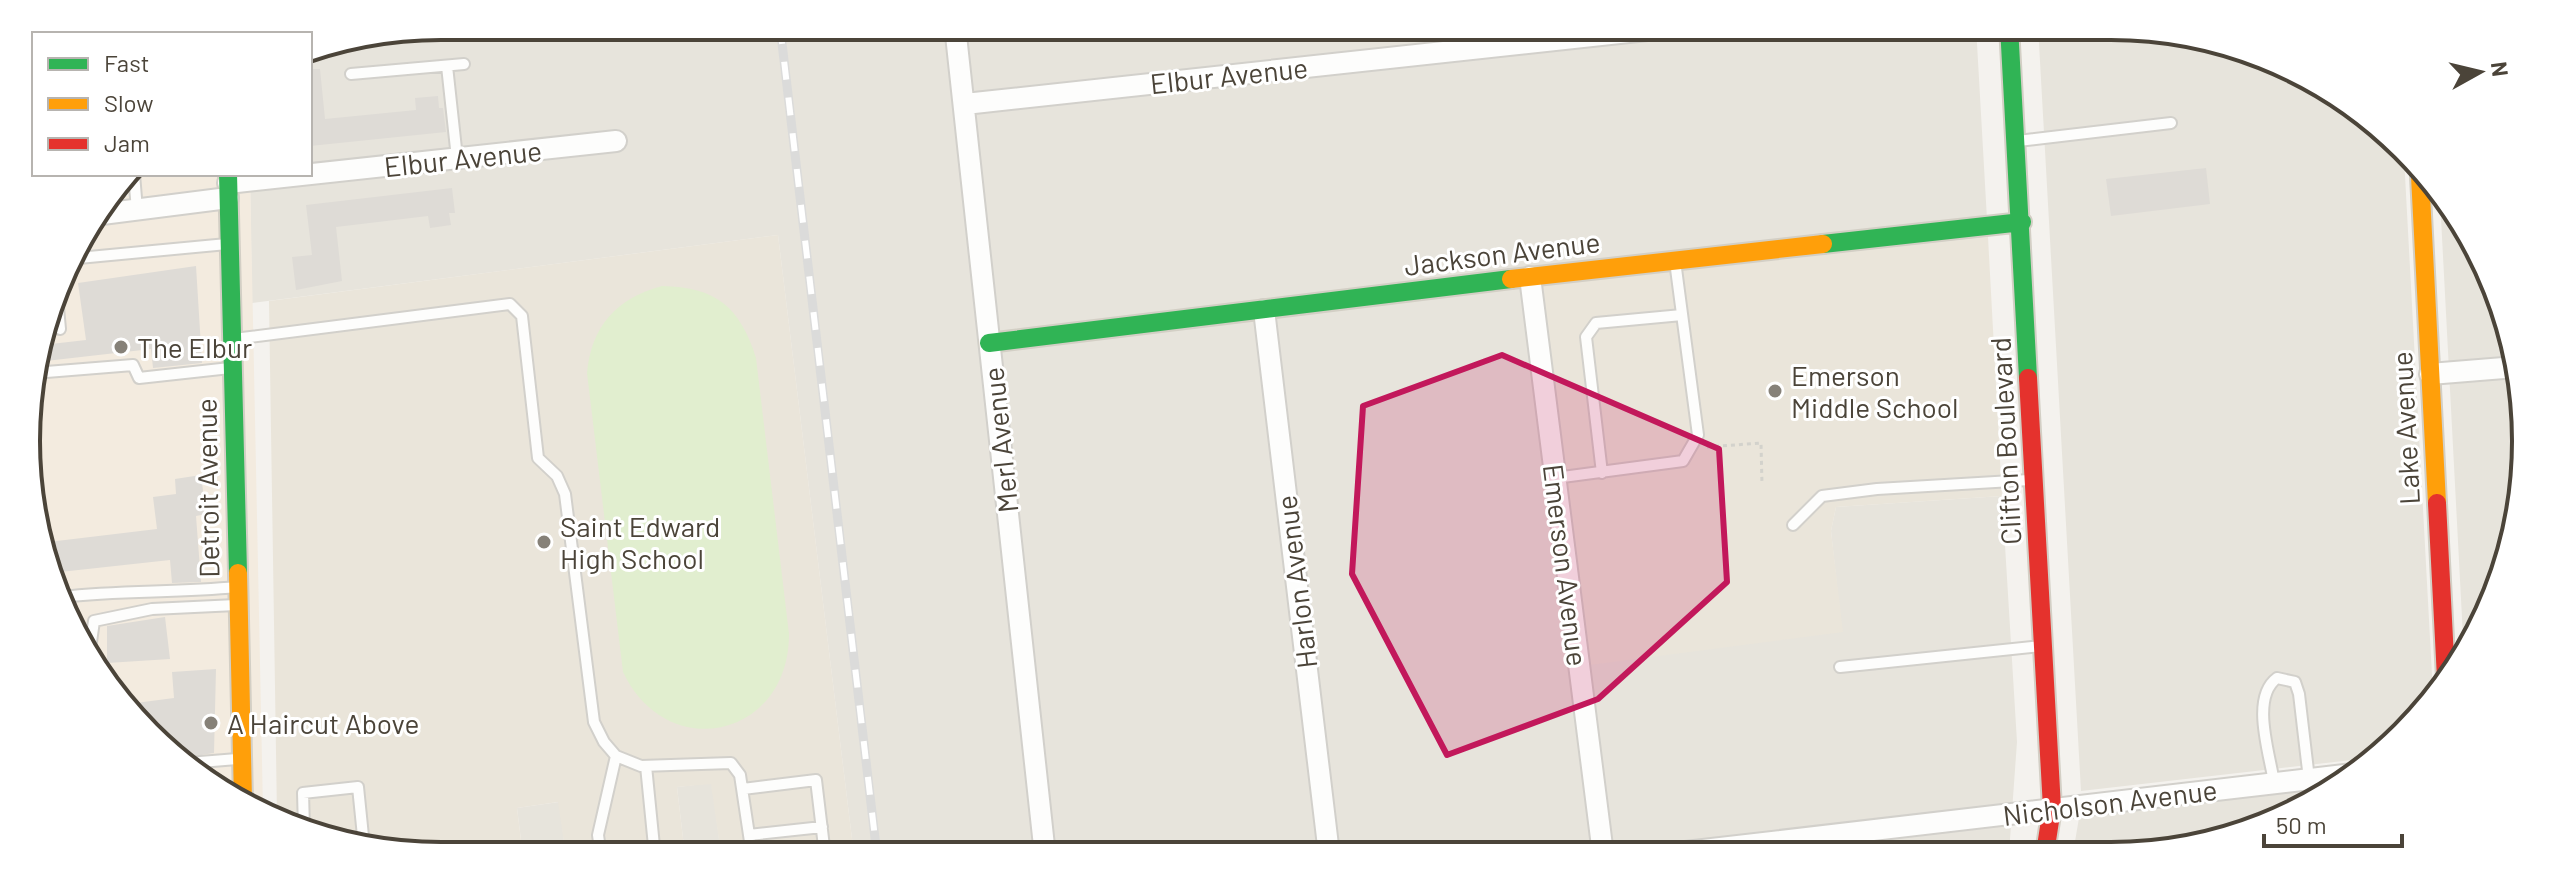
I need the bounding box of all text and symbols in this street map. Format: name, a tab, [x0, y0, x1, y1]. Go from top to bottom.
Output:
legend	[32, 32, 312, 176]
north arrow	[2440, 32, 2520, 112]
text: Fast	[104, 48, 149, 77]
street label: Elbur Avenue	[1148, 50, 1310, 100]
text: N	[2487, 60, 2515, 78]
text: Slow	[104, 88, 153, 117]
text: Jam	[104, 128, 150, 157]
street label: Elbur Avenue	[382, 133, 544, 183]
street label: Jackson Avenue	[1402, 224, 1602, 282]
place label: The Elbur	[137, 330, 252, 364]
street label: Clifton Boulevard	[1983, 336, 2027, 546]
marker: The Elbur	[112, 338, 130, 356]
street label: Lake Avenue	[2384, 351, 2426, 505]
place label: Emerson Middle School	[1791, 358, 1958, 424]
street label: Merl Avenue	[975, 366, 1025, 514]
marker: Emerson Middle School	[1766, 382, 1784, 400]
street label: Detroit Avenue	[188, 398, 226, 578]
street label: Emerson Avenue	[1537, 462, 1595, 668]
street label: Harlon Avenue	[1269, 493, 1323, 671]
place label: Saint Edward High School	[560, 509, 720, 575]
marker: Saint Edward High School	[535, 533, 553, 551]
place label: A Haircut Above	[227, 706, 419, 740]
marker: A Haircut Above	[202, 714, 220, 732]
street label: Nicholson Avenue	[2001, 772, 2219, 832]
scale bar	[2264, 798, 2402, 848]
text: 50 m	[2276, 810, 2327, 839]

